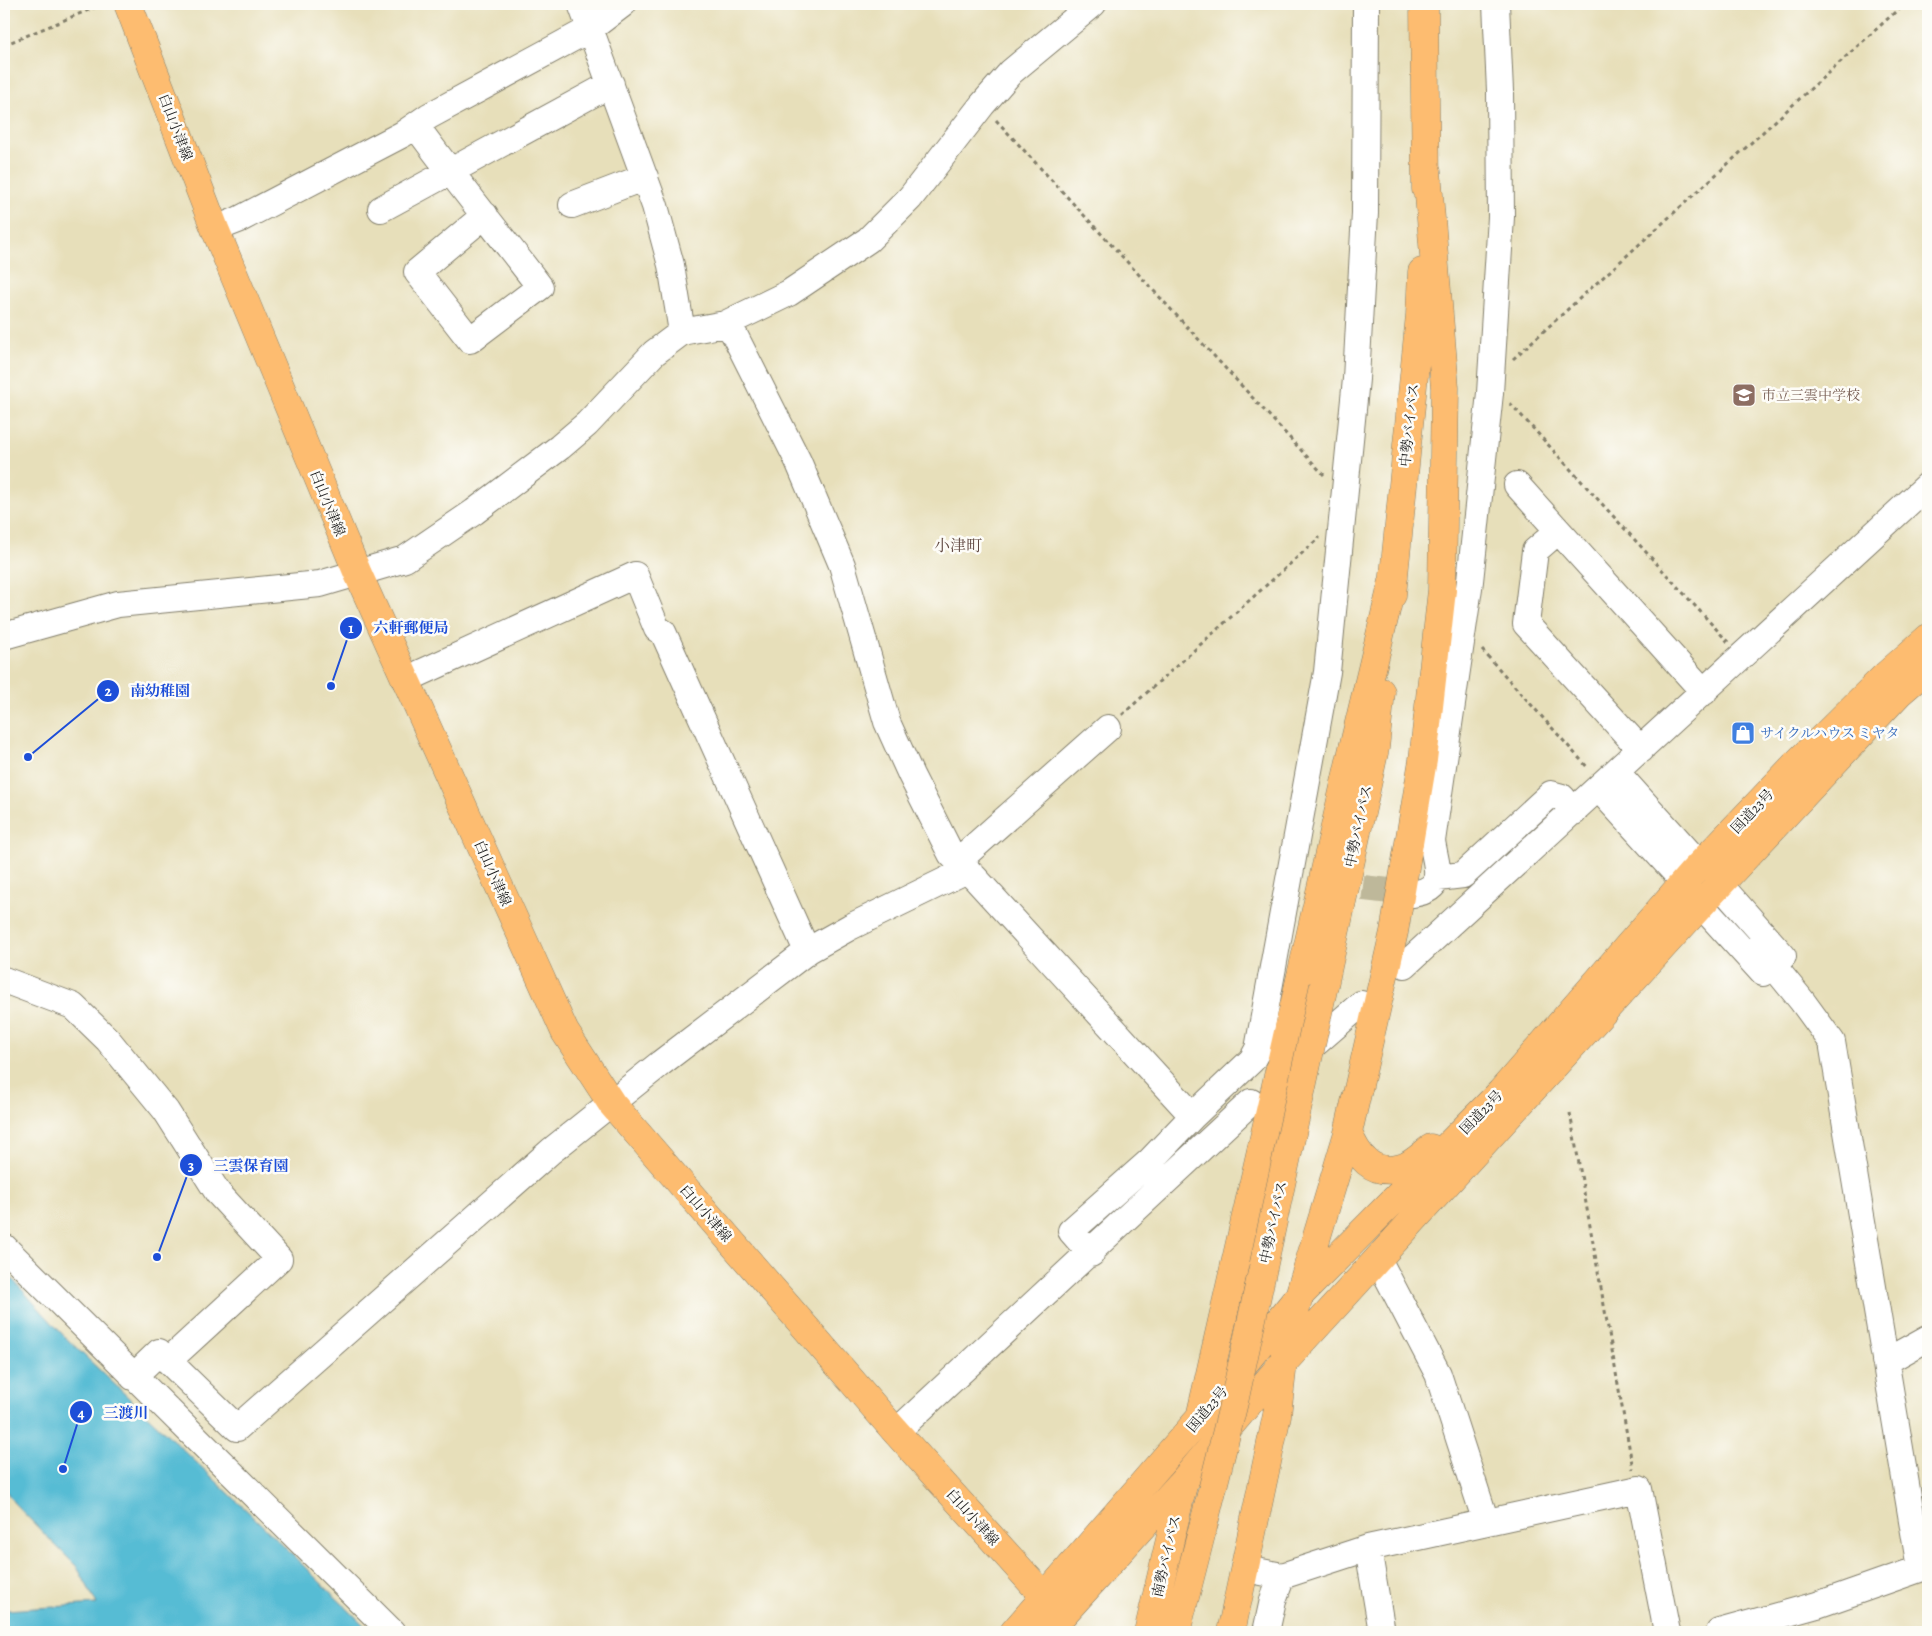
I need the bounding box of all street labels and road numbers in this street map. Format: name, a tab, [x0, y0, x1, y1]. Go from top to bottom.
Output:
street label: 白山小津線	[154, 91, 197, 163]
street label: 中勢バイパス	[1396, 382, 1423, 468]
street label: 白山小津線	[306, 467, 349, 539]
street label: 中勢バイパス	[1340, 783, 1376, 869]
street label: 国道23号	[1727, 785, 1778, 838]
street label: 白山小津線	[470, 837, 515, 909]
street label: 国道23号	[1456, 1086, 1507, 1139]
street label: 中勢バイパス	[1255, 1179, 1291, 1265]
street label: 白山小津線	[675, 1181, 736, 1246]
street label: 国道23号	[1183, 1382, 1232, 1436]
street label: 白山小津線	[942, 1485, 1003, 1550]
street label: 南勢バイパス	[1148, 1513, 1185, 1599]

